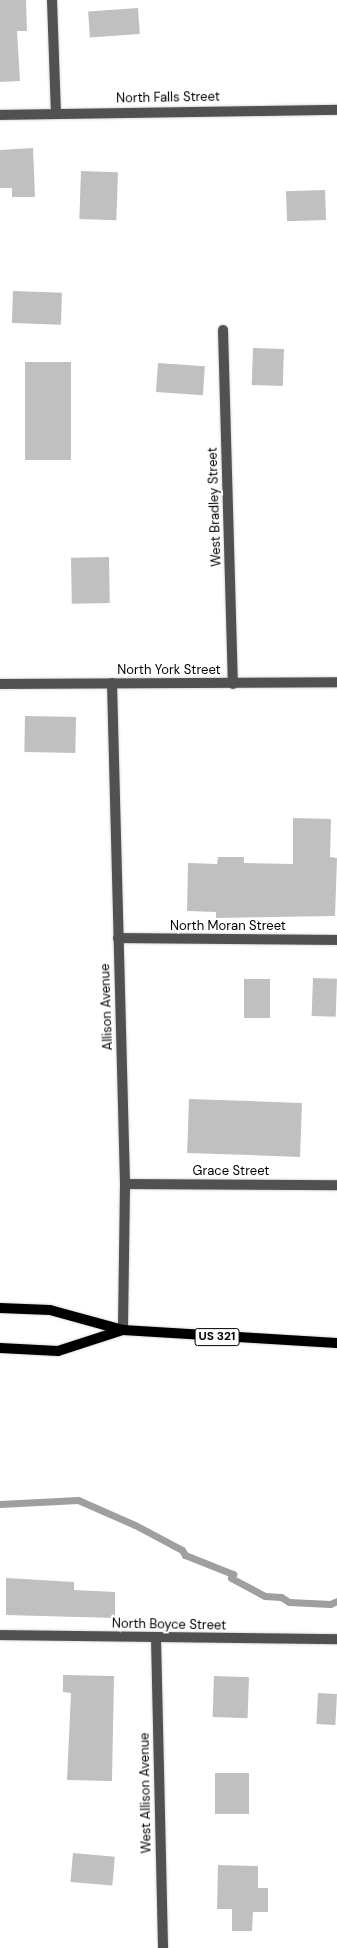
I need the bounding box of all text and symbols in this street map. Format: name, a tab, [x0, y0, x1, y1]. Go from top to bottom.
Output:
street label: North Falls Street	[116, 89, 220, 107]
street label: West Bradley Street	[205, 447, 225, 567]
street label: North York Street	[117, 662, 221, 678]
street label: North Moran Street	[170, 918, 286, 934]
street label: Allison Avenue	[98, 963, 116, 1051]
street label: Grace Street	[193, 1163, 269, 1179]
road number: US 321	[194, 1327, 240, 1347]
street label: North Boyce Street	[112, 1616, 226, 1634]
street label: West Allison Avenue	[137, 1732, 155, 1854]

